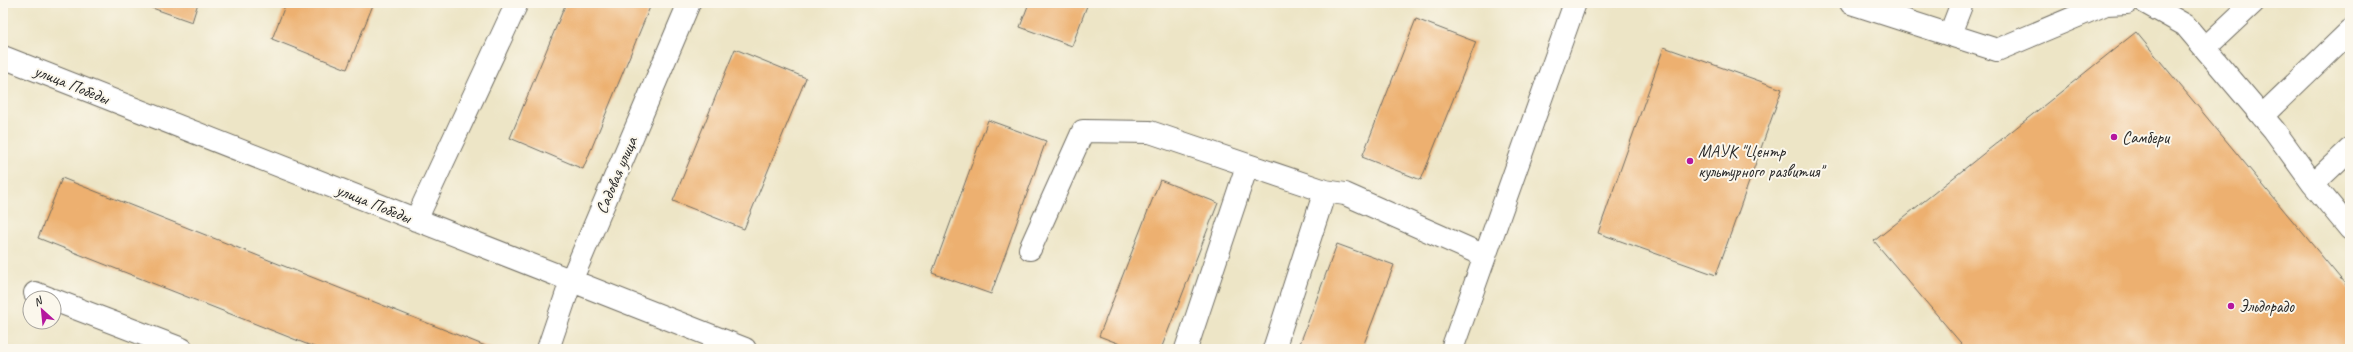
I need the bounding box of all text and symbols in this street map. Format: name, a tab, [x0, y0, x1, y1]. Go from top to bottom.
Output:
street label: улица Победы	[31, 60, 114, 110]
place label: Самбери	[2122, 127, 2171, 148]
street label: Садовая улица	[591, 132, 643, 217]
marker: Самбери	[2109, 132, 2119, 142]
place label: МАУК "Центр культурного развития"	[1698, 141, 1827, 182]
marker: МАУК "Центр культурного развития"	[1685, 156, 1695, 166]
street label: улица Победы	[333, 179, 416, 229]
north arrow	[22, 290, 62, 330]
text: N	[31, 292, 46, 309]
place label: Эльдорадо	[2239, 296, 2295, 317]
marker: Эльдорадо	[2226, 301, 2236, 311]

